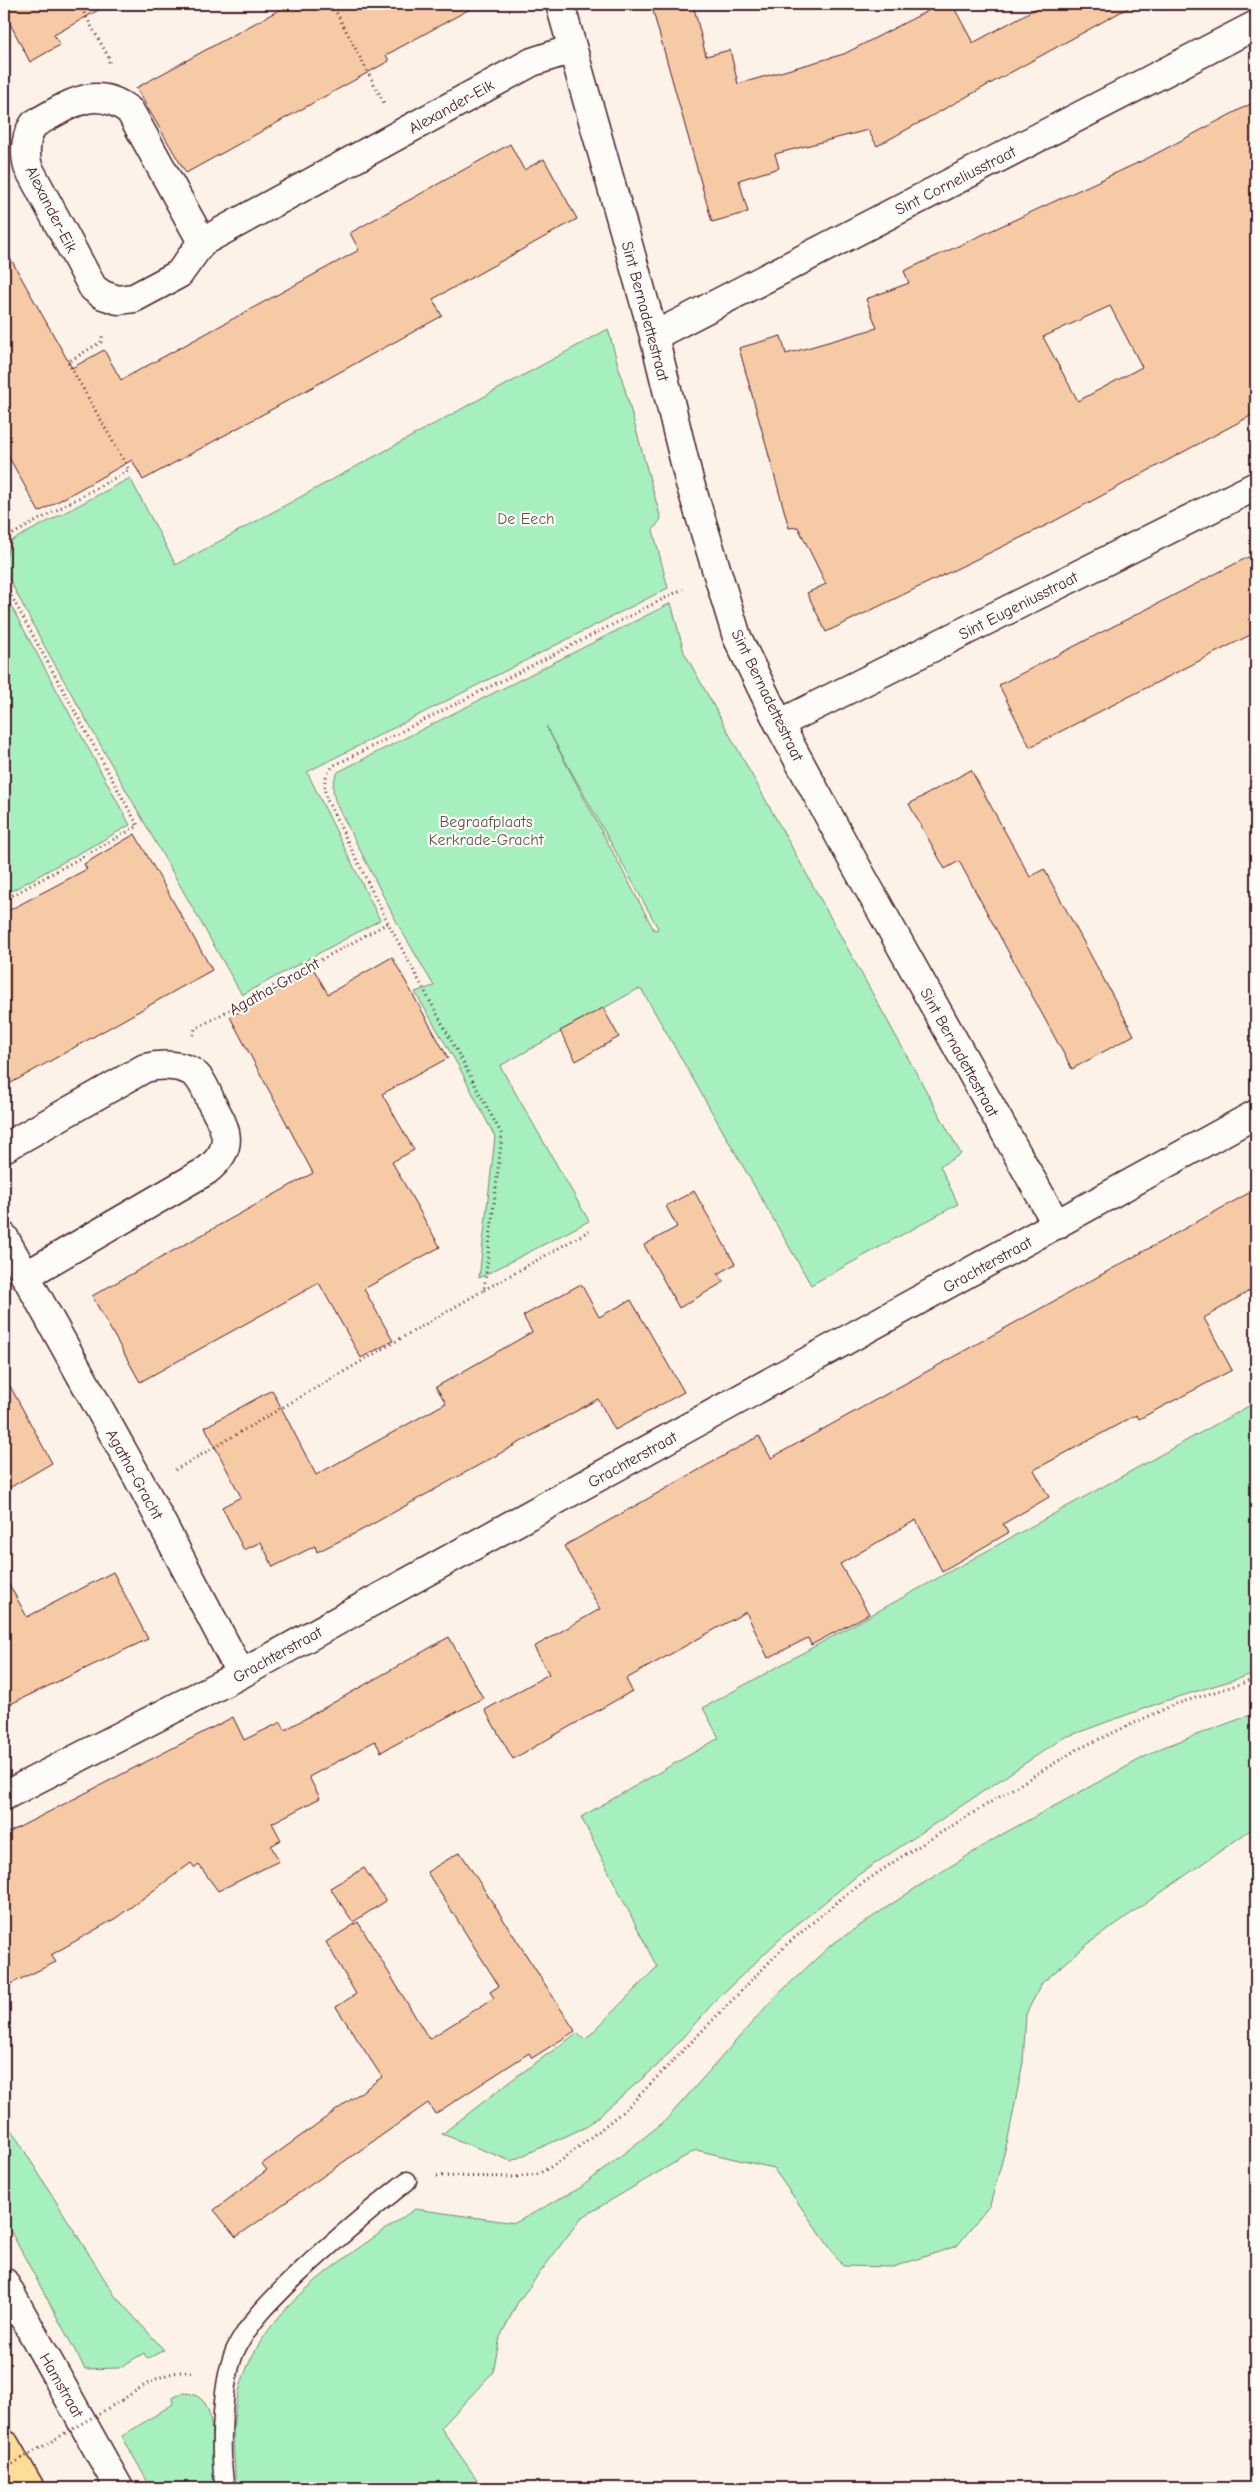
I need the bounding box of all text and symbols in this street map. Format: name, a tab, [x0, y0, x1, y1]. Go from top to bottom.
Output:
street label: Alexander-Eik	[406, 76, 498, 138]
street label: Sint Corneliusstraat	[892, 142, 1019, 219]
street label: Alexander-Eik	[22, 163, 81, 256]
street label: Sint Bernadettestraat	[618, 239, 672, 384]
park label: De Eech	[497, 510, 555, 528]
street label: Sint Eugeniusstraat	[956, 568, 1081, 644]
street label: Sint Bernadettestraat	[727, 627, 807, 765]
park label: Begraafplaats Kerkrade-Gracht	[429, 813, 544, 849]
street label: Agatha-Gracht	[226, 954, 323, 1019]
street label: Sint Bernadettestraat	[916, 985, 1002, 1120]
street label: Grachterstraat	[940, 1233, 1035, 1297]
street label: Agatha-Gracht	[102, 1426, 167, 1523]
street label: Grachterstraat	[585, 1428, 680, 1492]
street label: Grachterstraat	[230, 1623, 325, 1687]
street label: Hamstraat	[35, 2350, 87, 2421]

